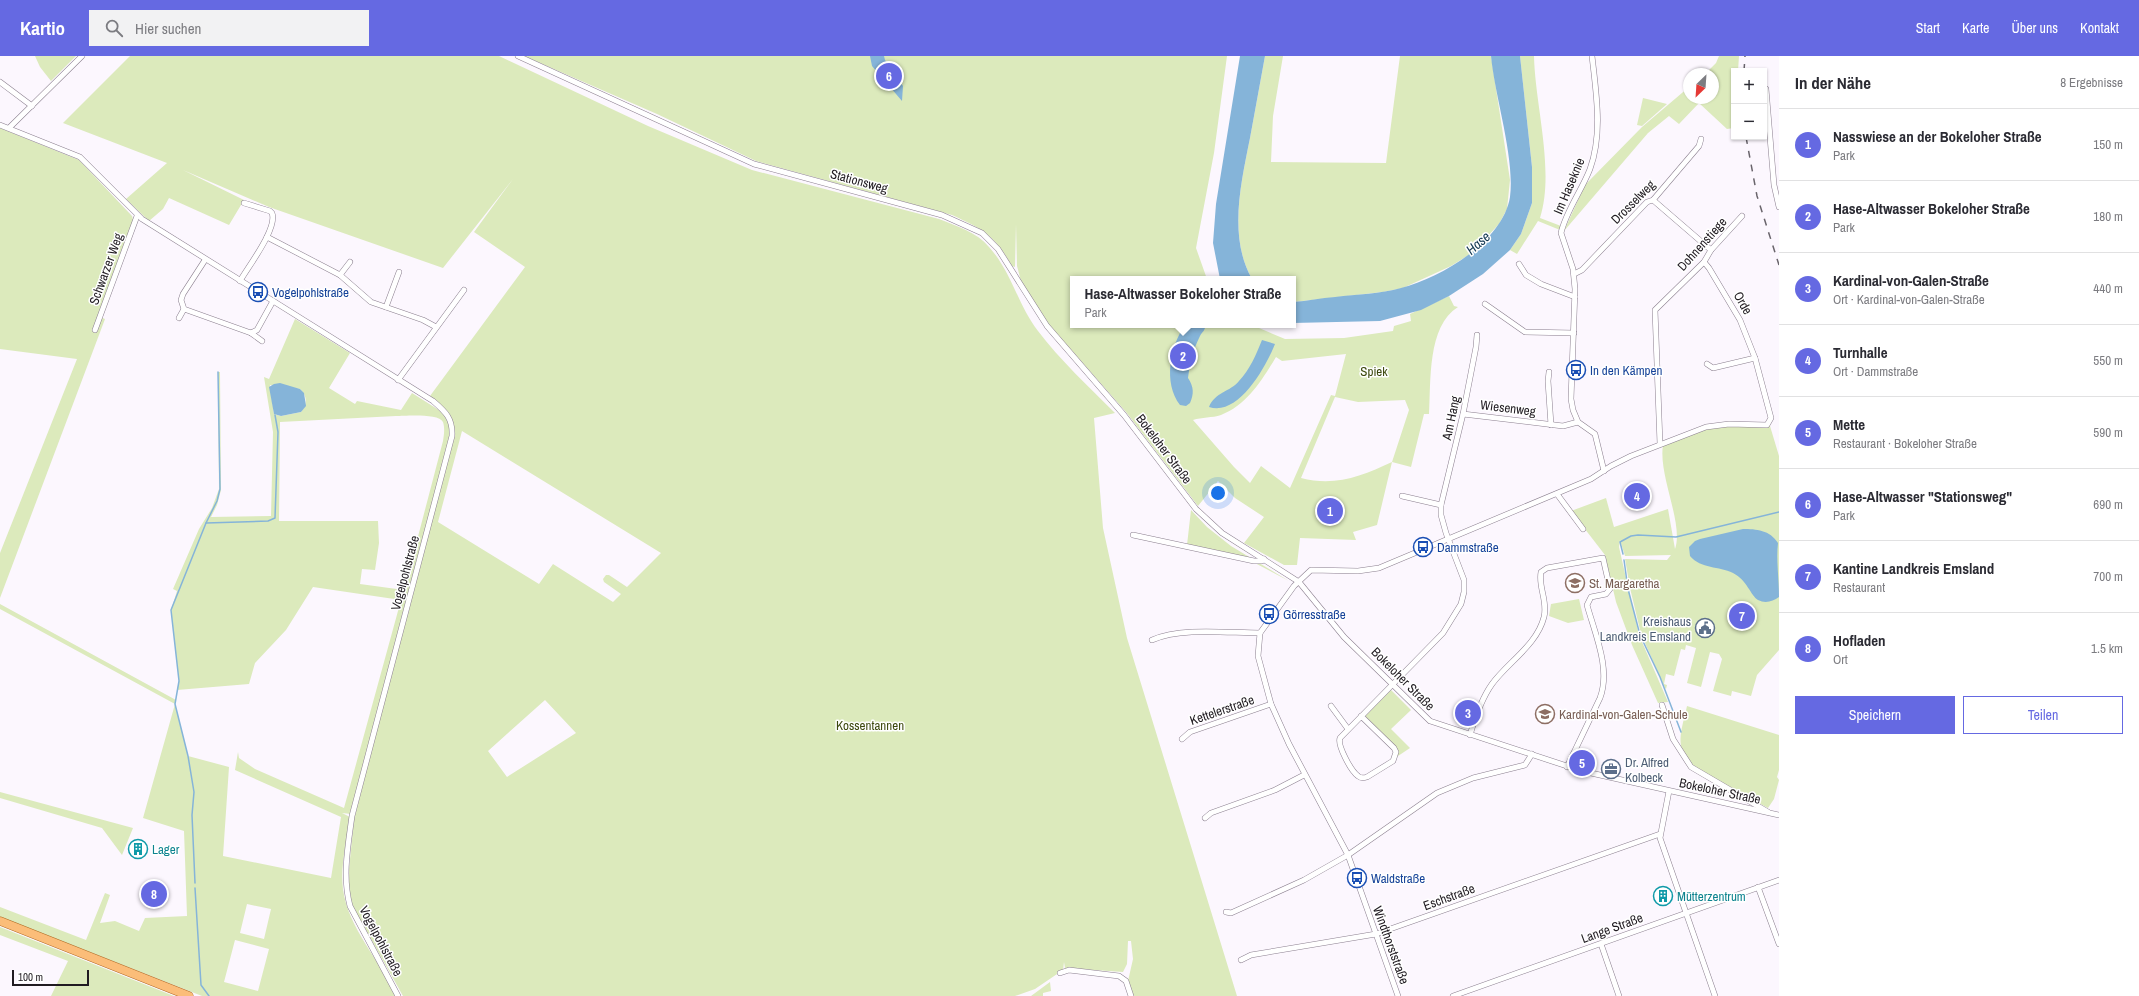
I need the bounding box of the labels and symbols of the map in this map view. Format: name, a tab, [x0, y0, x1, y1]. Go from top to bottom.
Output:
pin: 6	[876, 61, 902, 91]
north arrow	[1683, 68, 1719, 104]
street label: Im Haseknie	[1549, 155, 1589, 217]
street label: Stationsweg	[828, 165, 890, 197]
street label: Drosselweg	[1607, 176, 1659, 228]
street label: Dohnenstiege	[1673, 214, 1731, 274]
water label: Hase	[1462, 227, 1494, 259]
street label: Schwarzer Weg	[85, 231, 127, 307]
bus stop icon: Vogelpohlstraße	[247, 281, 269, 303]
place label: Vogelpohlstraße	[272, 284, 349, 301]
street label: Orde	[1730, 289, 1756, 318]
pin: 2	[1170, 341, 1196, 371]
bus stop icon: In den Kämpen	[1565, 359, 1587, 381]
place label: In den Kämpen	[1590, 362, 1662, 379]
park label: Spiek	[1360, 363, 1388, 380]
street label: Am Hang	[1438, 394, 1464, 442]
street label: Wiesenweg	[1479, 396, 1537, 420]
street label: Bokeloher Straße	[1132, 411, 1196, 487]
pin: 4	[1624, 481, 1650, 511]
your location	[1208, 483, 1228, 503]
pin: 1	[1317, 496, 1343, 526]
street label: Vogelpohlstraße	[387, 534, 423, 612]
bus stop icon: Dammstraße	[1412, 536, 1434, 558]
place label: Dammstraße	[1437, 539, 1499, 556]
school or university icon: St. Margaretha	[1564, 572, 1586, 594]
place label: St. Margaretha	[1589, 575, 1660, 592]
pin: 7	[1729, 601, 1755, 631]
bus stop icon: Görresstraße	[1258, 603, 1280, 625]
place label: Görresstraße	[1283, 606, 1346, 623]
place label: Kreishaus Landkreis Emsland	[1600, 613, 1691, 645]
public building icon: Kreishaus Landkreis Emsland	[1694, 617, 1716, 639]
street label: Bokeloher Straße	[1368, 644, 1438, 714]
street label: Kettelerstraße	[1188, 691, 1256, 729]
pin: 3	[1455, 698, 1481, 728]
school or university icon: Kardinal-von-Galen-Schule	[1534, 703, 1556, 725]
place label: Kardinal-von-Galen-Schule	[1559, 706, 1688, 723]
park label: Kossentannen	[836, 717, 904, 734]
pin: 5	[1569, 748, 1595, 778]
place label: Dr. Alfred Kolbeck	[1625, 754, 1669, 786]
office icon: Dr. Alfred Kolbeck	[1600, 758, 1622, 780]
street label: Bokeloher Straße	[1678, 774, 1762, 808]
building icon: Lager	[127, 838, 149, 860]
place label: Lager	[152, 841, 180, 858]
bus stop icon: Waldstraße	[1346, 867, 1368, 889]
place label: Waldstraße	[1371, 870, 1425, 887]
pin: 8	[141, 879, 167, 909]
street label: Eschstraße	[1421, 880, 1477, 914]
building icon: Mütterzentrum	[1652, 885, 1674, 907]
place label: Mütterzentrum	[1677, 888, 1746, 905]
street label: Vogelpohlstraße	[355, 903, 407, 979]
street label: Windthorststraße	[1369, 904, 1413, 986]
street label: Lange Straße	[1579, 909, 1645, 947]
scale bar	[12, 968, 89, 987]

